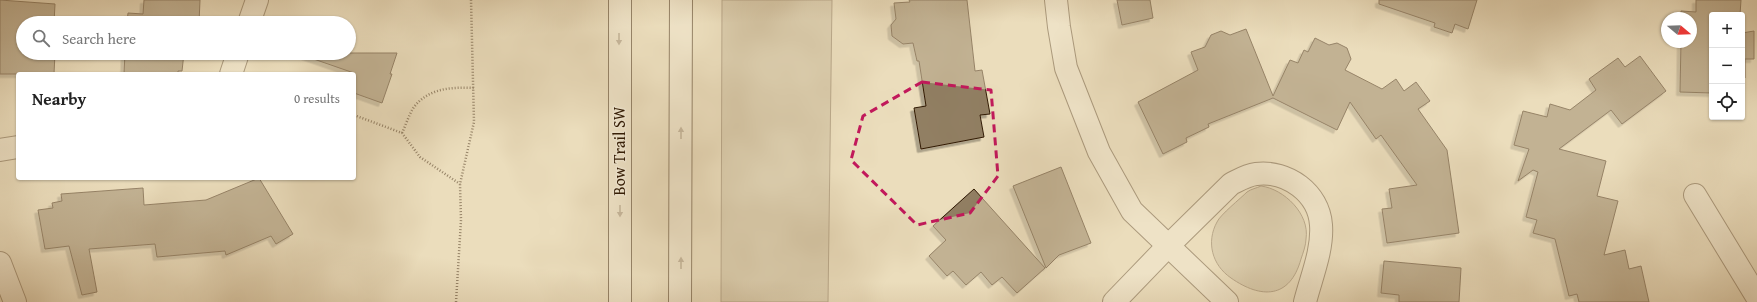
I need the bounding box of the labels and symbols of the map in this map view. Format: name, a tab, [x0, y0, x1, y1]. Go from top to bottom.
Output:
north arrow	[1661, 12, 1697, 48]
one-way arrow	[616, 33, 622, 46]
street label: Bow Trail SW	[607, 106, 631, 195]
one-way arrow	[678, 126, 684, 139]
one-way arrow	[616, 205, 623, 217]
one-way arrow	[678, 256, 684, 269]

